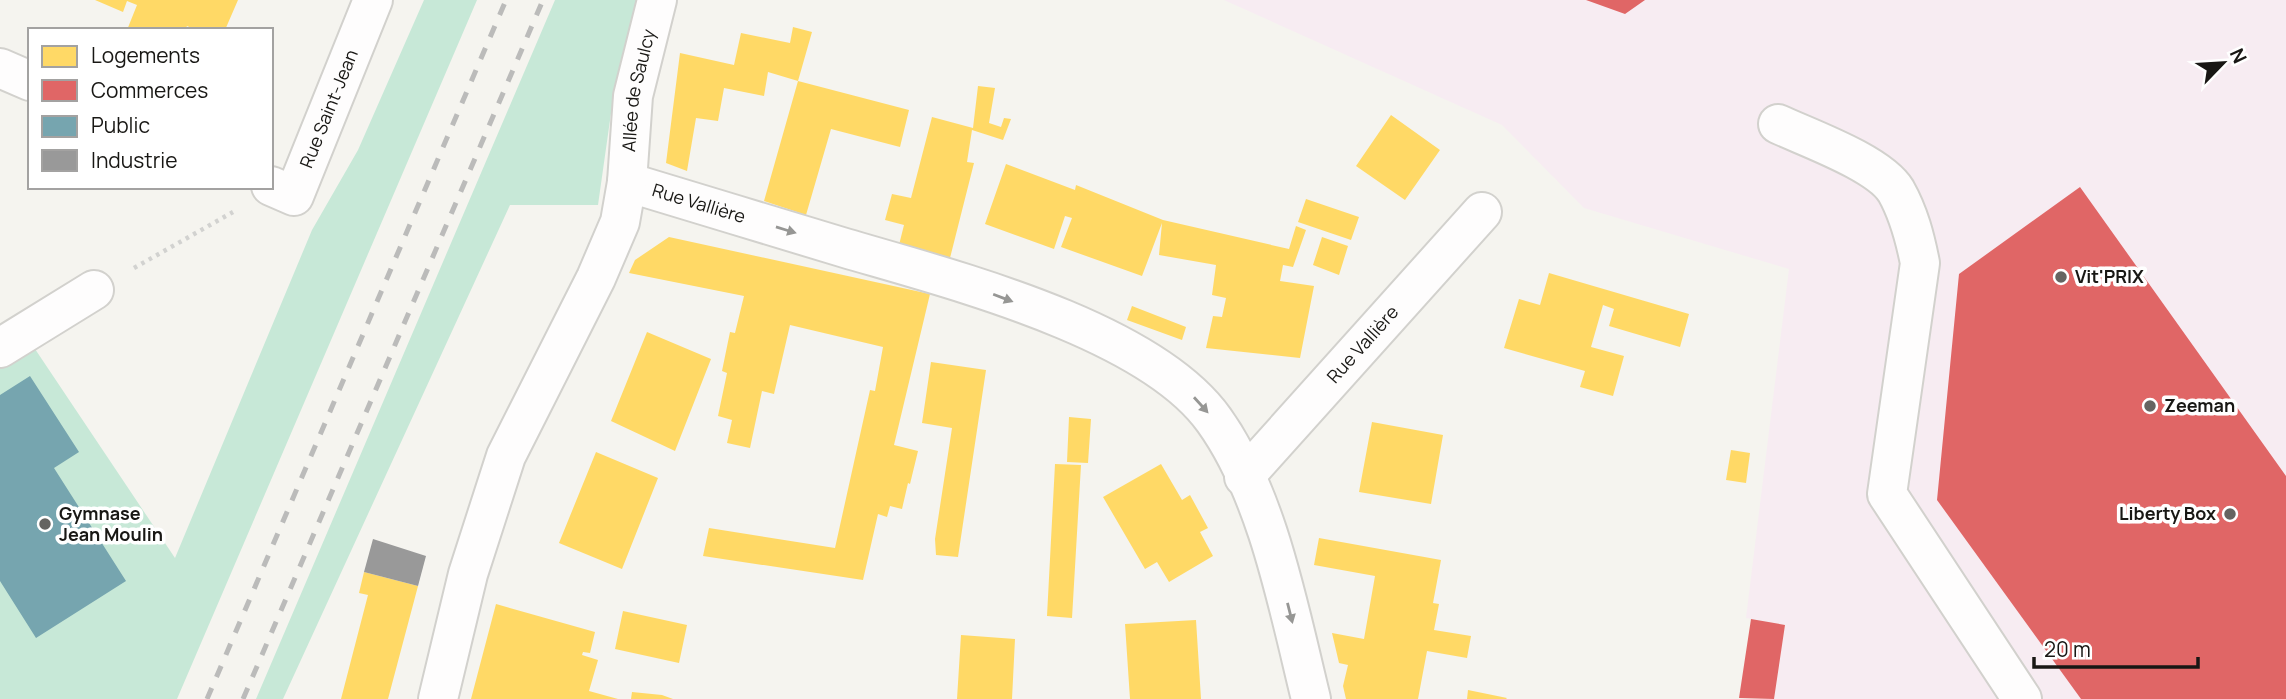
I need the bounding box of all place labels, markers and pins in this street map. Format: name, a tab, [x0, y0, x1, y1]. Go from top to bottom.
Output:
place label: Vit'PRIX	[2075, 264, 2144, 288]
marker: Vit'PRIX	[2053, 269, 2069, 285]
place label: Zeeman	[2164, 393, 2235, 417]
marker: Zeeman	[2142, 398, 2158, 414]
place label: Gymnase Jean Moulin	[59, 501, 163, 546]
place label: Liberty Box	[2119, 501, 2216, 525]
marker: Liberty Box	[2222, 506, 2238, 522]
marker: Gymnase Jean Moulin	[37, 516, 53, 532]

